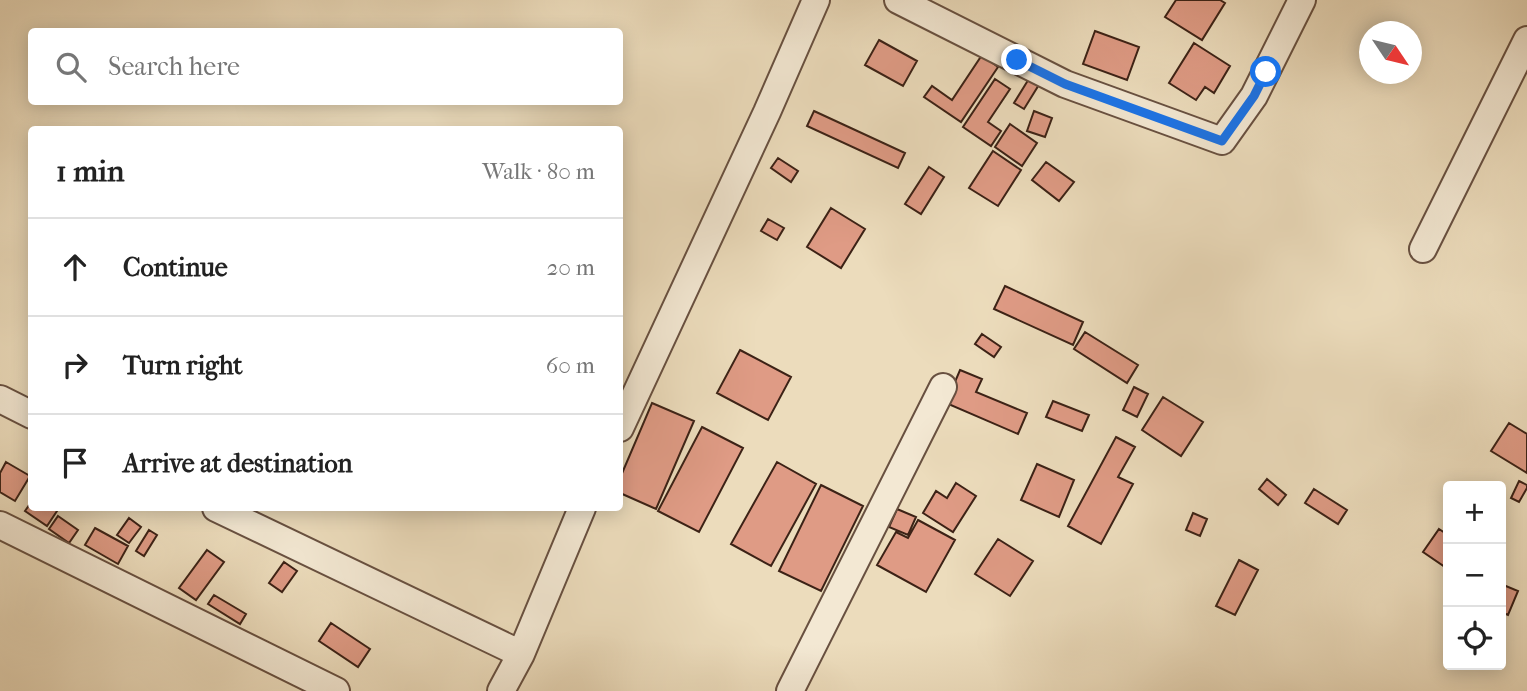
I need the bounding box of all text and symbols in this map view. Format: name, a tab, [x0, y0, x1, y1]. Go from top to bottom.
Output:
north arrow	[1359, 21, 1422, 84]
search box	[28, 28, 623, 105]
route end	[1001, 44, 1032, 75]
icon: search	[52, 48, 90, 86]
text: Search here	[108, 51, 240, 82]
route start	[1250, 56, 1281, 87]
text: 1 min	[56, 154, 124, 189]
text: Walk · 80 m	[482, 158, 595, 185]
icon: ahead	[56, 248, 94, 286]
text: Continue	[123, 252, 228, 283]
text: 20 m	[546, 254, 595, 281]
icon: right	[56, 346, 94, 384]
text: Turn right	[123, 350, 243, 381]
text: 60 m	[546, 352, 595, 379]
icon: arrive	[56, 444, 94, 482]
text: Arrive at destination	[123, 448, 353, 479]
map controls	[1443, 481, 1506, 670]
button: +	[1443, 481, 1506, 544]
button: −	[1443, 544, 1506, 607]
button: locate	[1443, 607, 1506, 670]

